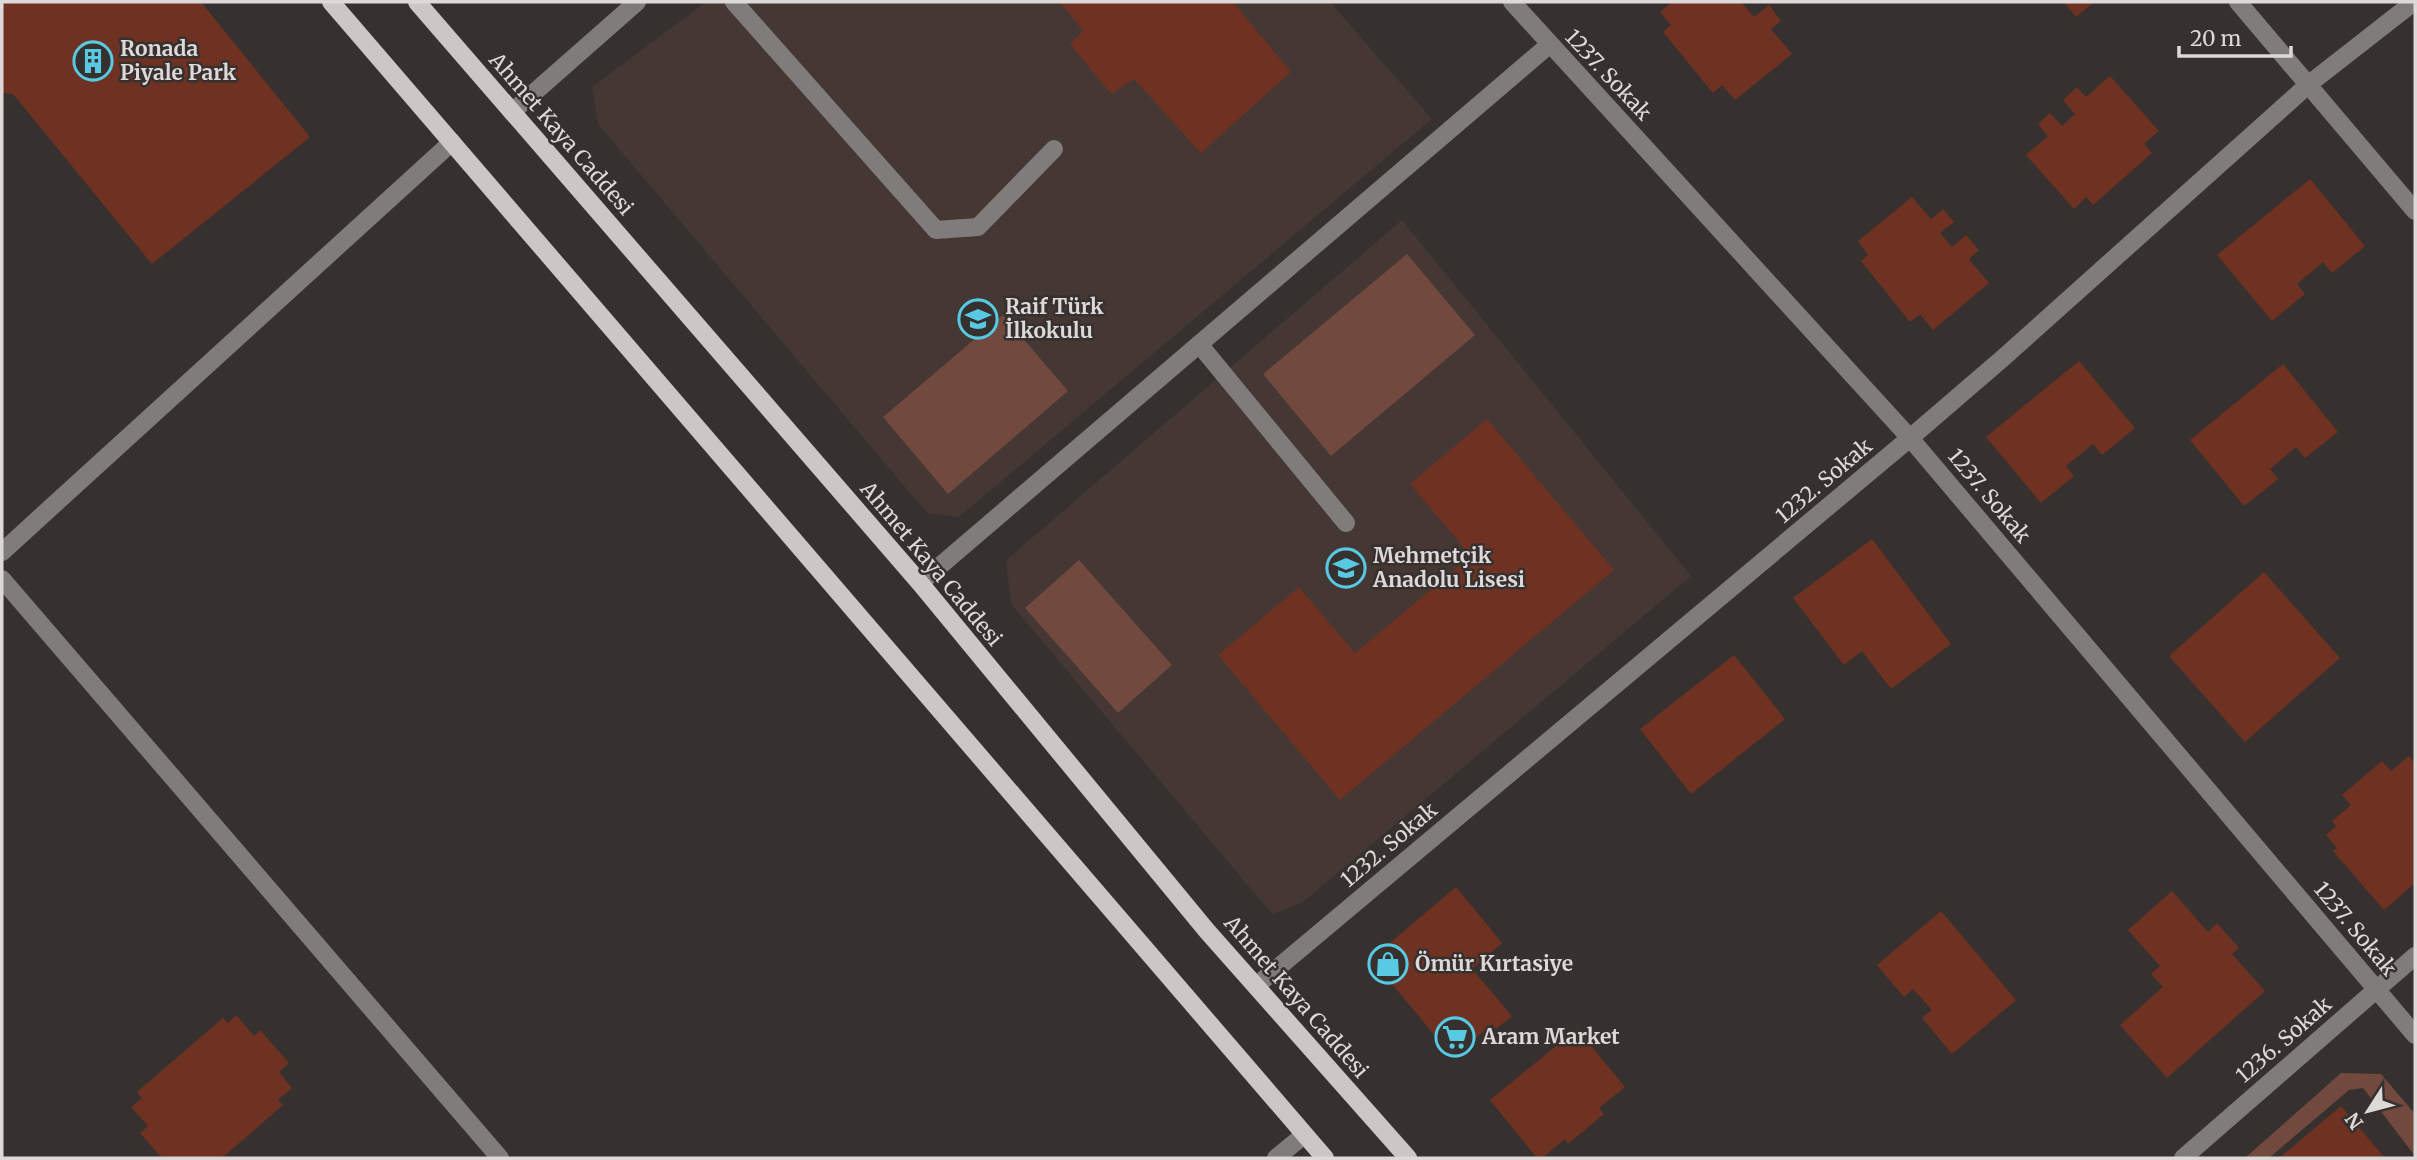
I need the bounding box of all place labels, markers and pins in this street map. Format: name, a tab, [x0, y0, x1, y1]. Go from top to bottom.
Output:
place label: Ronada Piyale Park	[120, 35, 237, 86]
building icon: Ronada Piyale Park	[72, 40, 114, 82]
place label: Raif Türk İlkokulu	[1005, 293, 1104, 344]
school or university icon: Raif Türk İlkokulu	[957, 298, 999, 340]
place label: Mehmetçik Anadolu Lisesi	[1372, 542, 1525, 593]
school or university icon: Mehmetçik Anadolu Lisesi	[1325, 547, 1367, 589]
shop icon: Ömür Kırtasiye	[1367, 943, 1409, 985]
place label: Ömür Kırtasiye	[1415, 950, 1573, 977]
supermarket icon: Aram Market	[1434, 1016, 1476, 1058]
place label: Aram Market	[1481, 1023, 1620, 1050]

